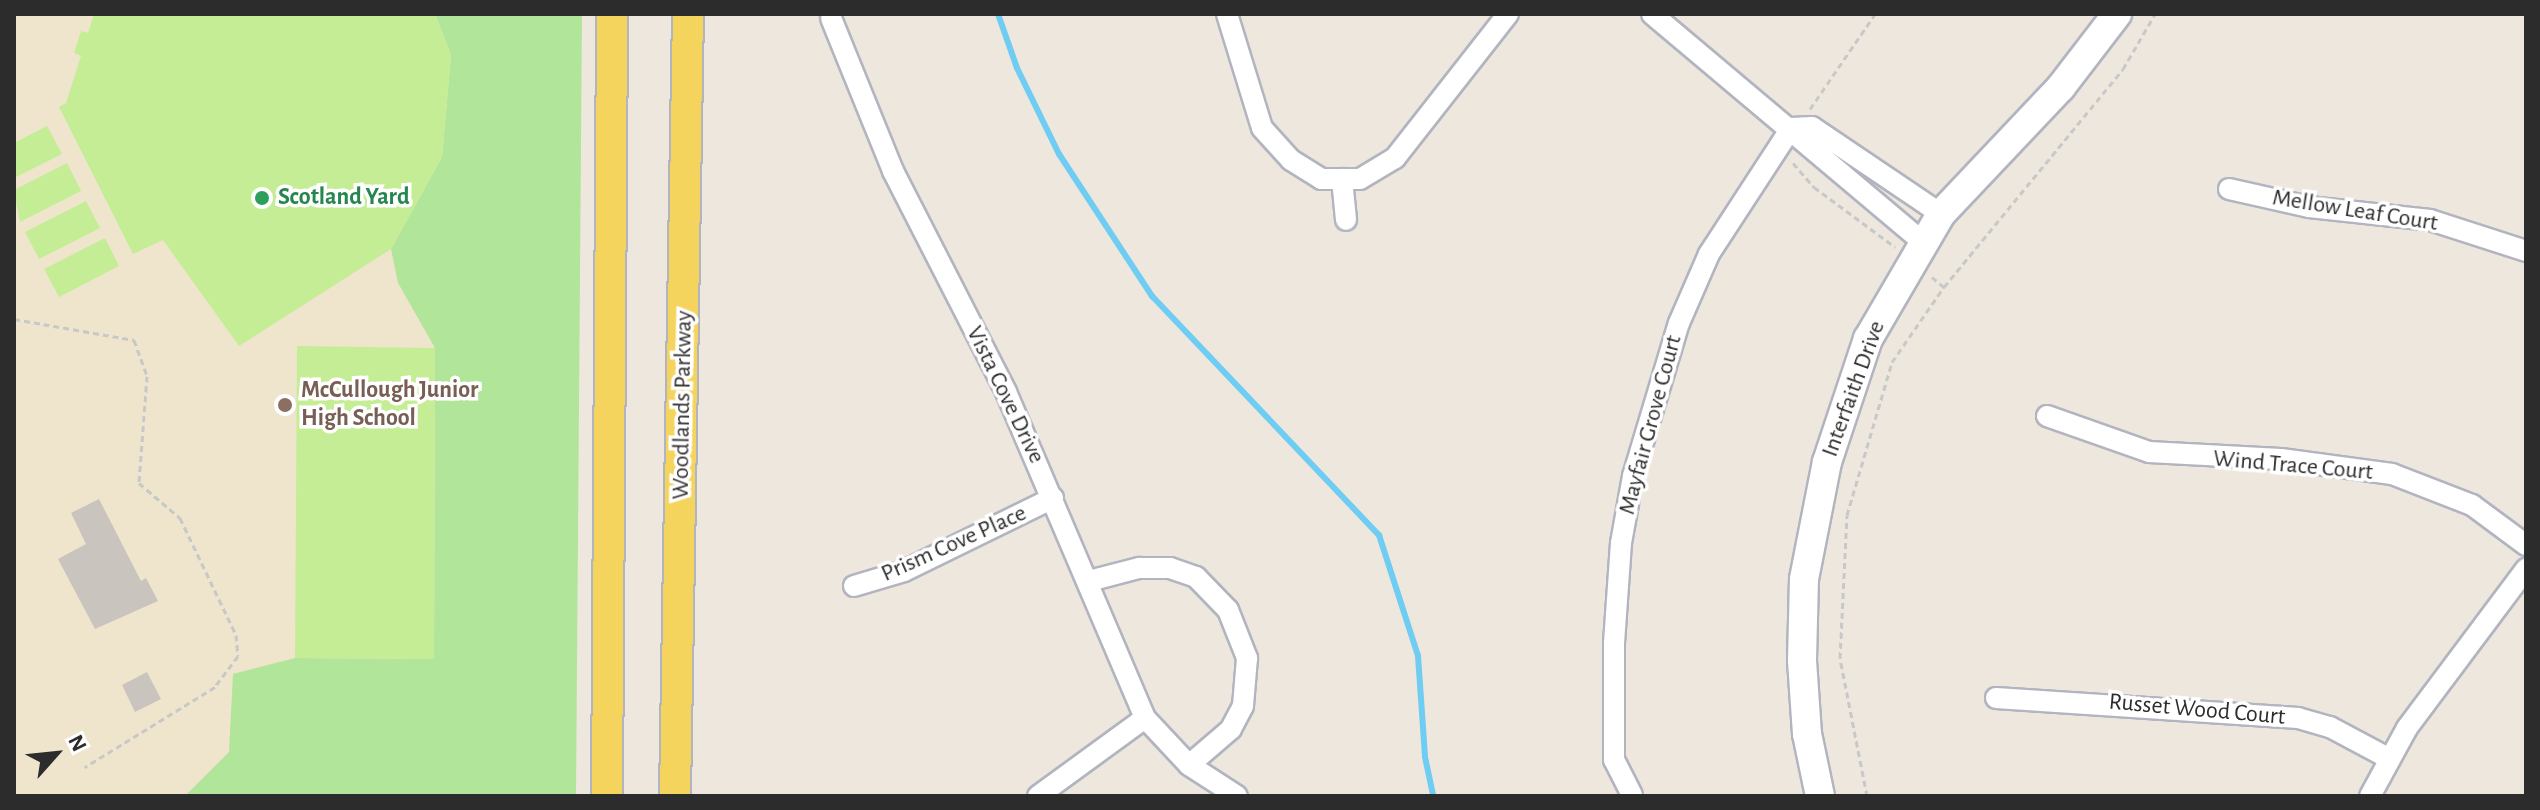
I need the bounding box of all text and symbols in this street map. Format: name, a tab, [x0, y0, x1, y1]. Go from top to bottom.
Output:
place label: Scotland Yard	[278, 184, 410, 212]
street label: Mellow Leaf Court	[2270, 184, 2440, 238]
marker: Scotland Yard	[253, 189, 271, 207]
street label: Woodlands Parkway	[667, 310, 699, 500]
street label: Interfaith Drive	[1816, 317, 1892, 461]
street label: Vista Cove Drive	[959, 322, 1051, 468]
street label: Mayfair Grove Court	[1613, 332, 1689, 518]
place label: McCullough Junior High School	[301, 377, 478, 433]
marker: McCullough Junior High School	[276, 396, 294, 414]
street label: Wind Trace Court	[2212, 445, 2374, 487]
street label: Prism Cove Place	[877, 499, 1031, 589]
street label: Russet Wood Court	[2108, 688, 2286, 732]
north arrow	[16, 714, 96, 794]
text: N	[64, 731, 91, 755]

